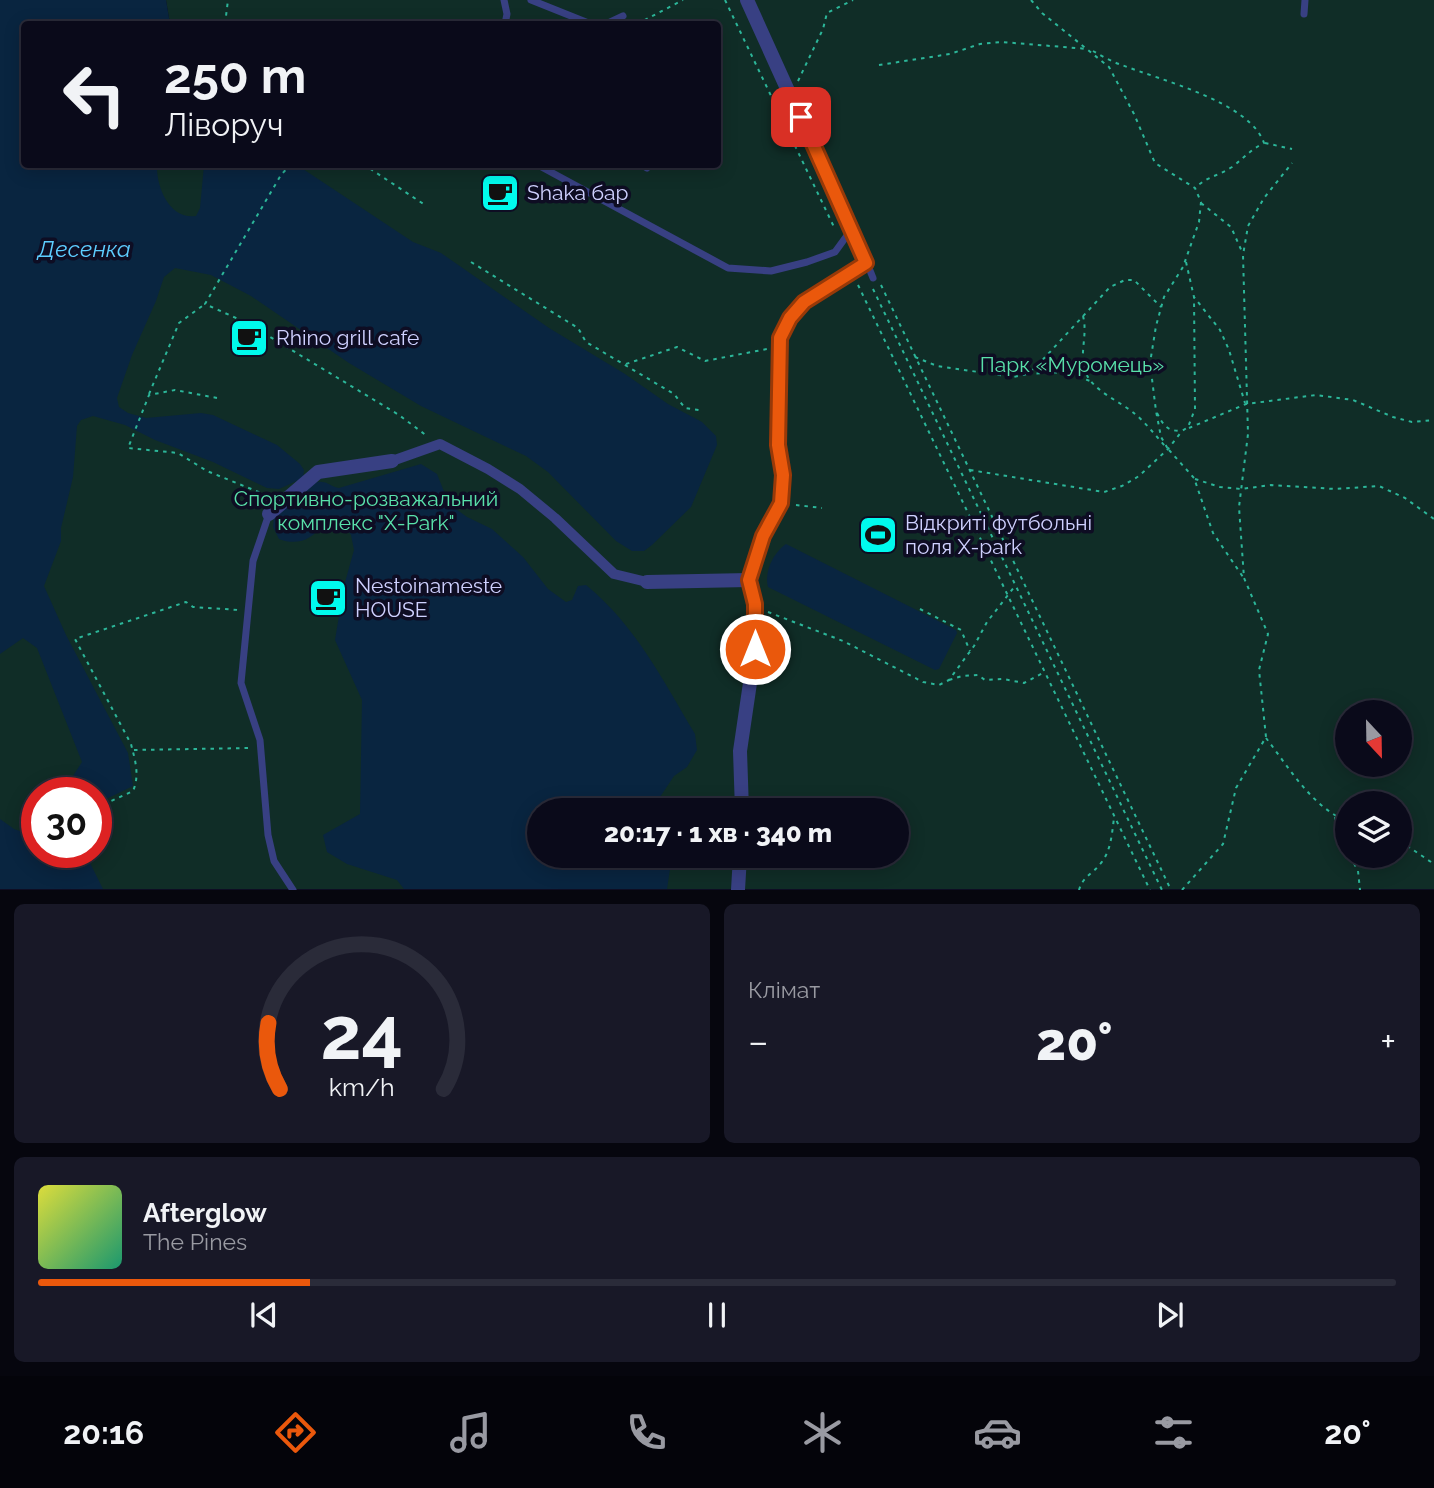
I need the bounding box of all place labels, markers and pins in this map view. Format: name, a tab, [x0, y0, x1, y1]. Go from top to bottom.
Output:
pin	[771, 87, 831, 147]
cafe icon: Shaka бар	[479, 172, 521, 214]
place label: Shaka бар	[527, 180, 629, 205]
cafe icon: Rhino grill cafe	[228, 317, 270, 359]
place label: Rhino grill cafe	[276, 325, 419, 350]
place label: Відкриті футбольні поля X-park	[905, 510, 1092, 559]
sports icon: Відкриті футбольні поля X-park	[857, 514, 899, 556]
place label: Nestoinameste HOUSE	[355, 573, 502, 622]
cafe icon: Nestoinameste HOUSE	[307, 577, 349, 619]

